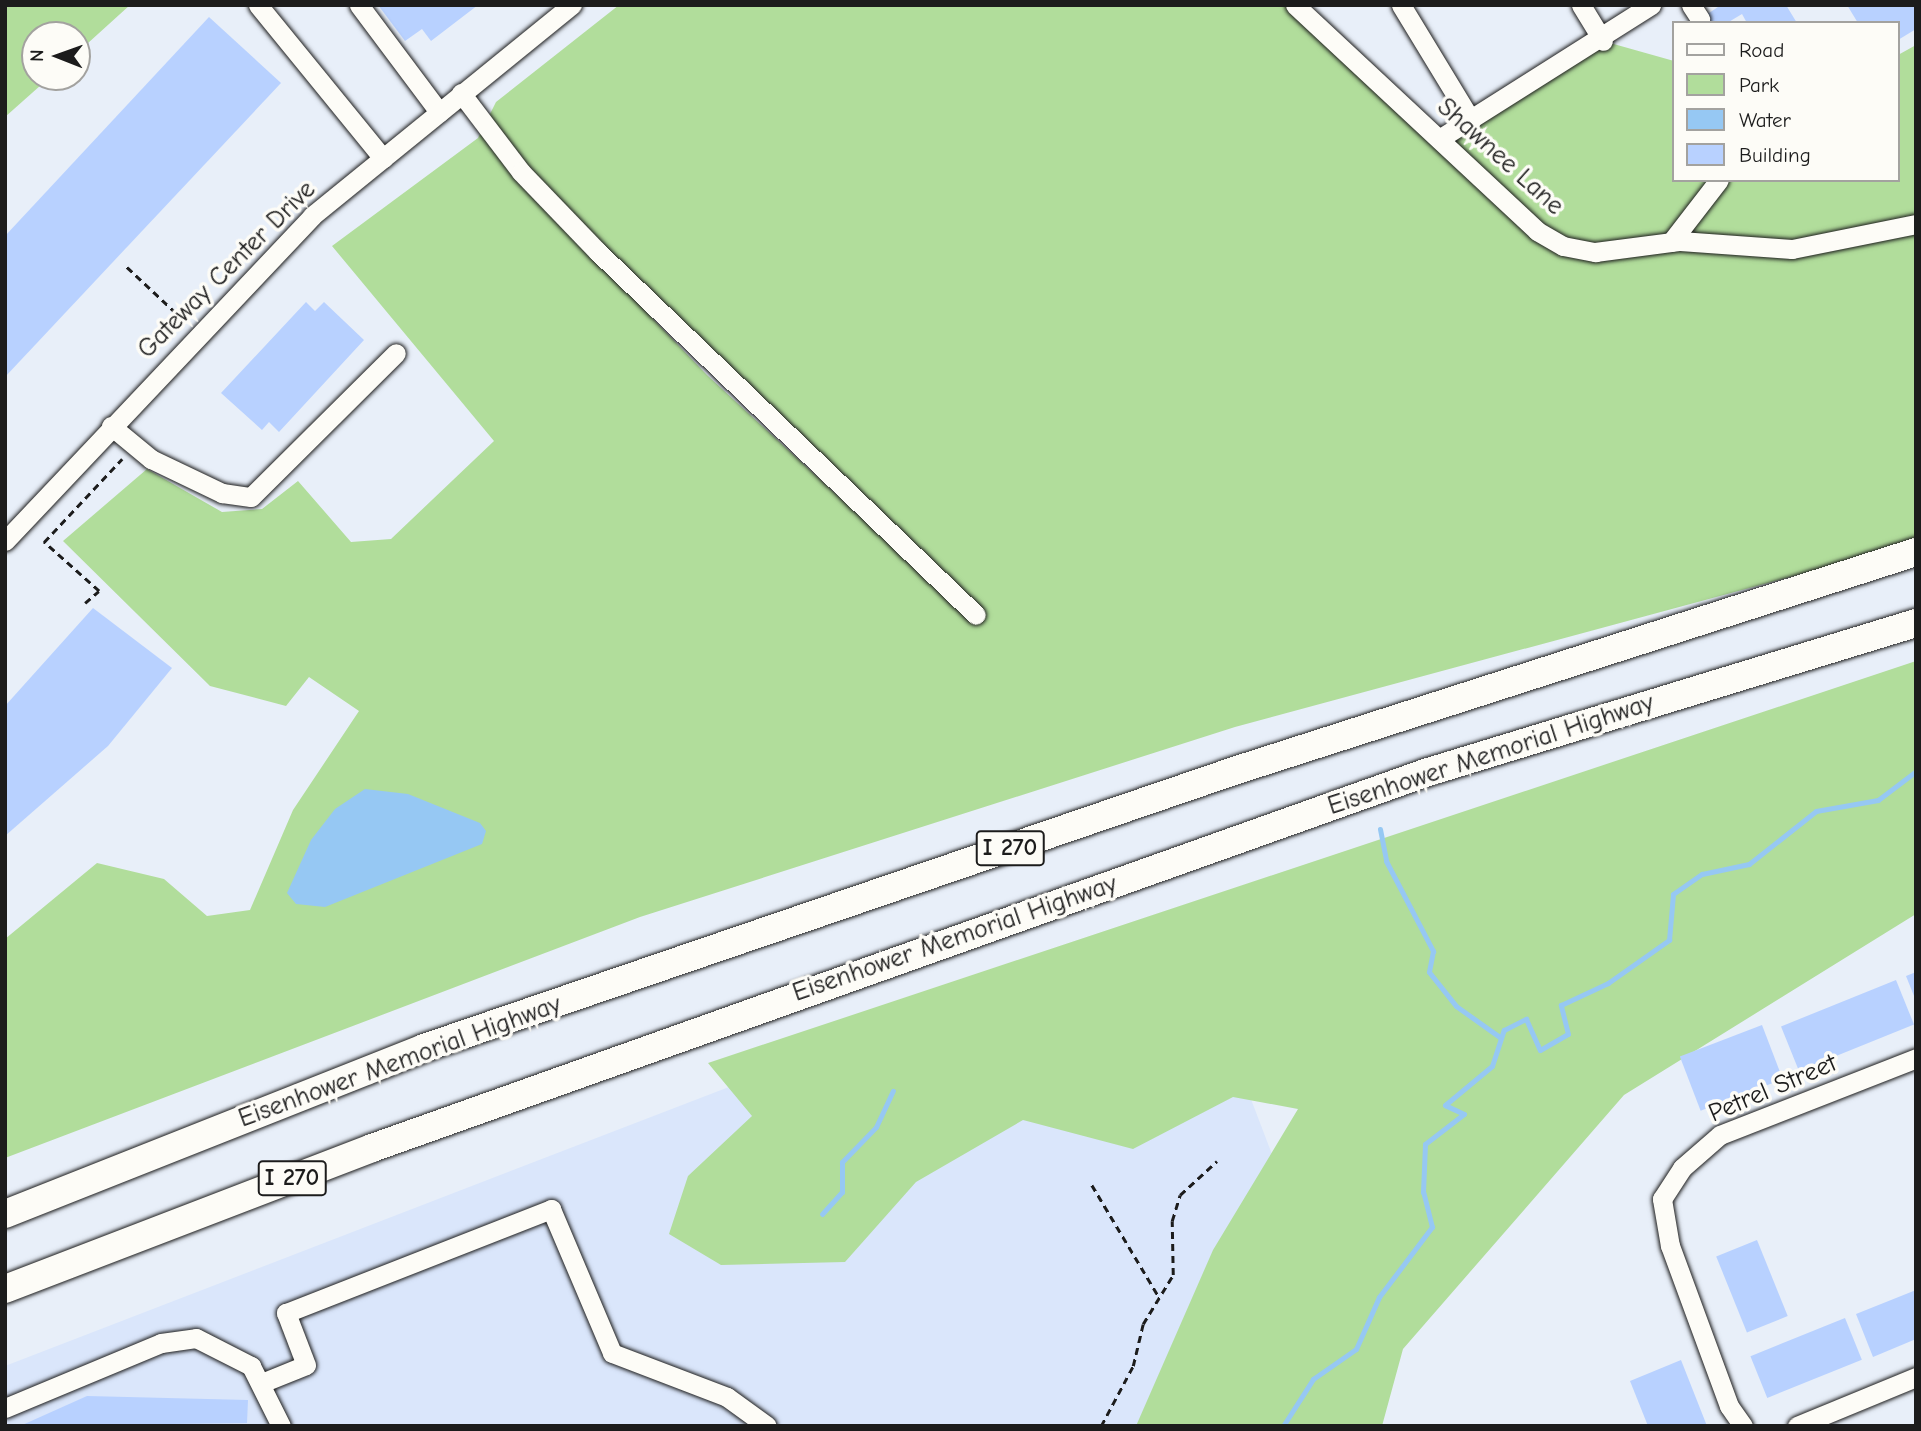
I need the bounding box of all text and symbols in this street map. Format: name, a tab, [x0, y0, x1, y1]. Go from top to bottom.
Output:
north arrow	[21, 21, 91, 91]
legend	[1672, 21, 1900, 182]
text: Road	[1739, 38, 1784, 62]
text: N	[26, 49, 48, 62]
text: Park	[1739, 73, 1779, 97]
street label: Shawnee Lane	[1430, 92, 1570, 222]
text: Water	[1739, 108, 1791, 132]
text: Building	[1739, 143, 1811, 167]
street label: Gateway Center Drive	[132, 175, 322, 365]
street label: Eisenhower Memorial Highway	[1324, 687, 1658, 823]
road number: I 270	[975, 828, 1045, 868]
street label: Eisenhower Memorial Highway	[789, 869, 1121, 1009]
street label: Eisenhower Memorial Highway	[234, 989, 566, 1135]
street label: Petrel Street	[1704, 1048, 1842, 1130]
road number: I 270	[257, 1158, 327, 1198]

